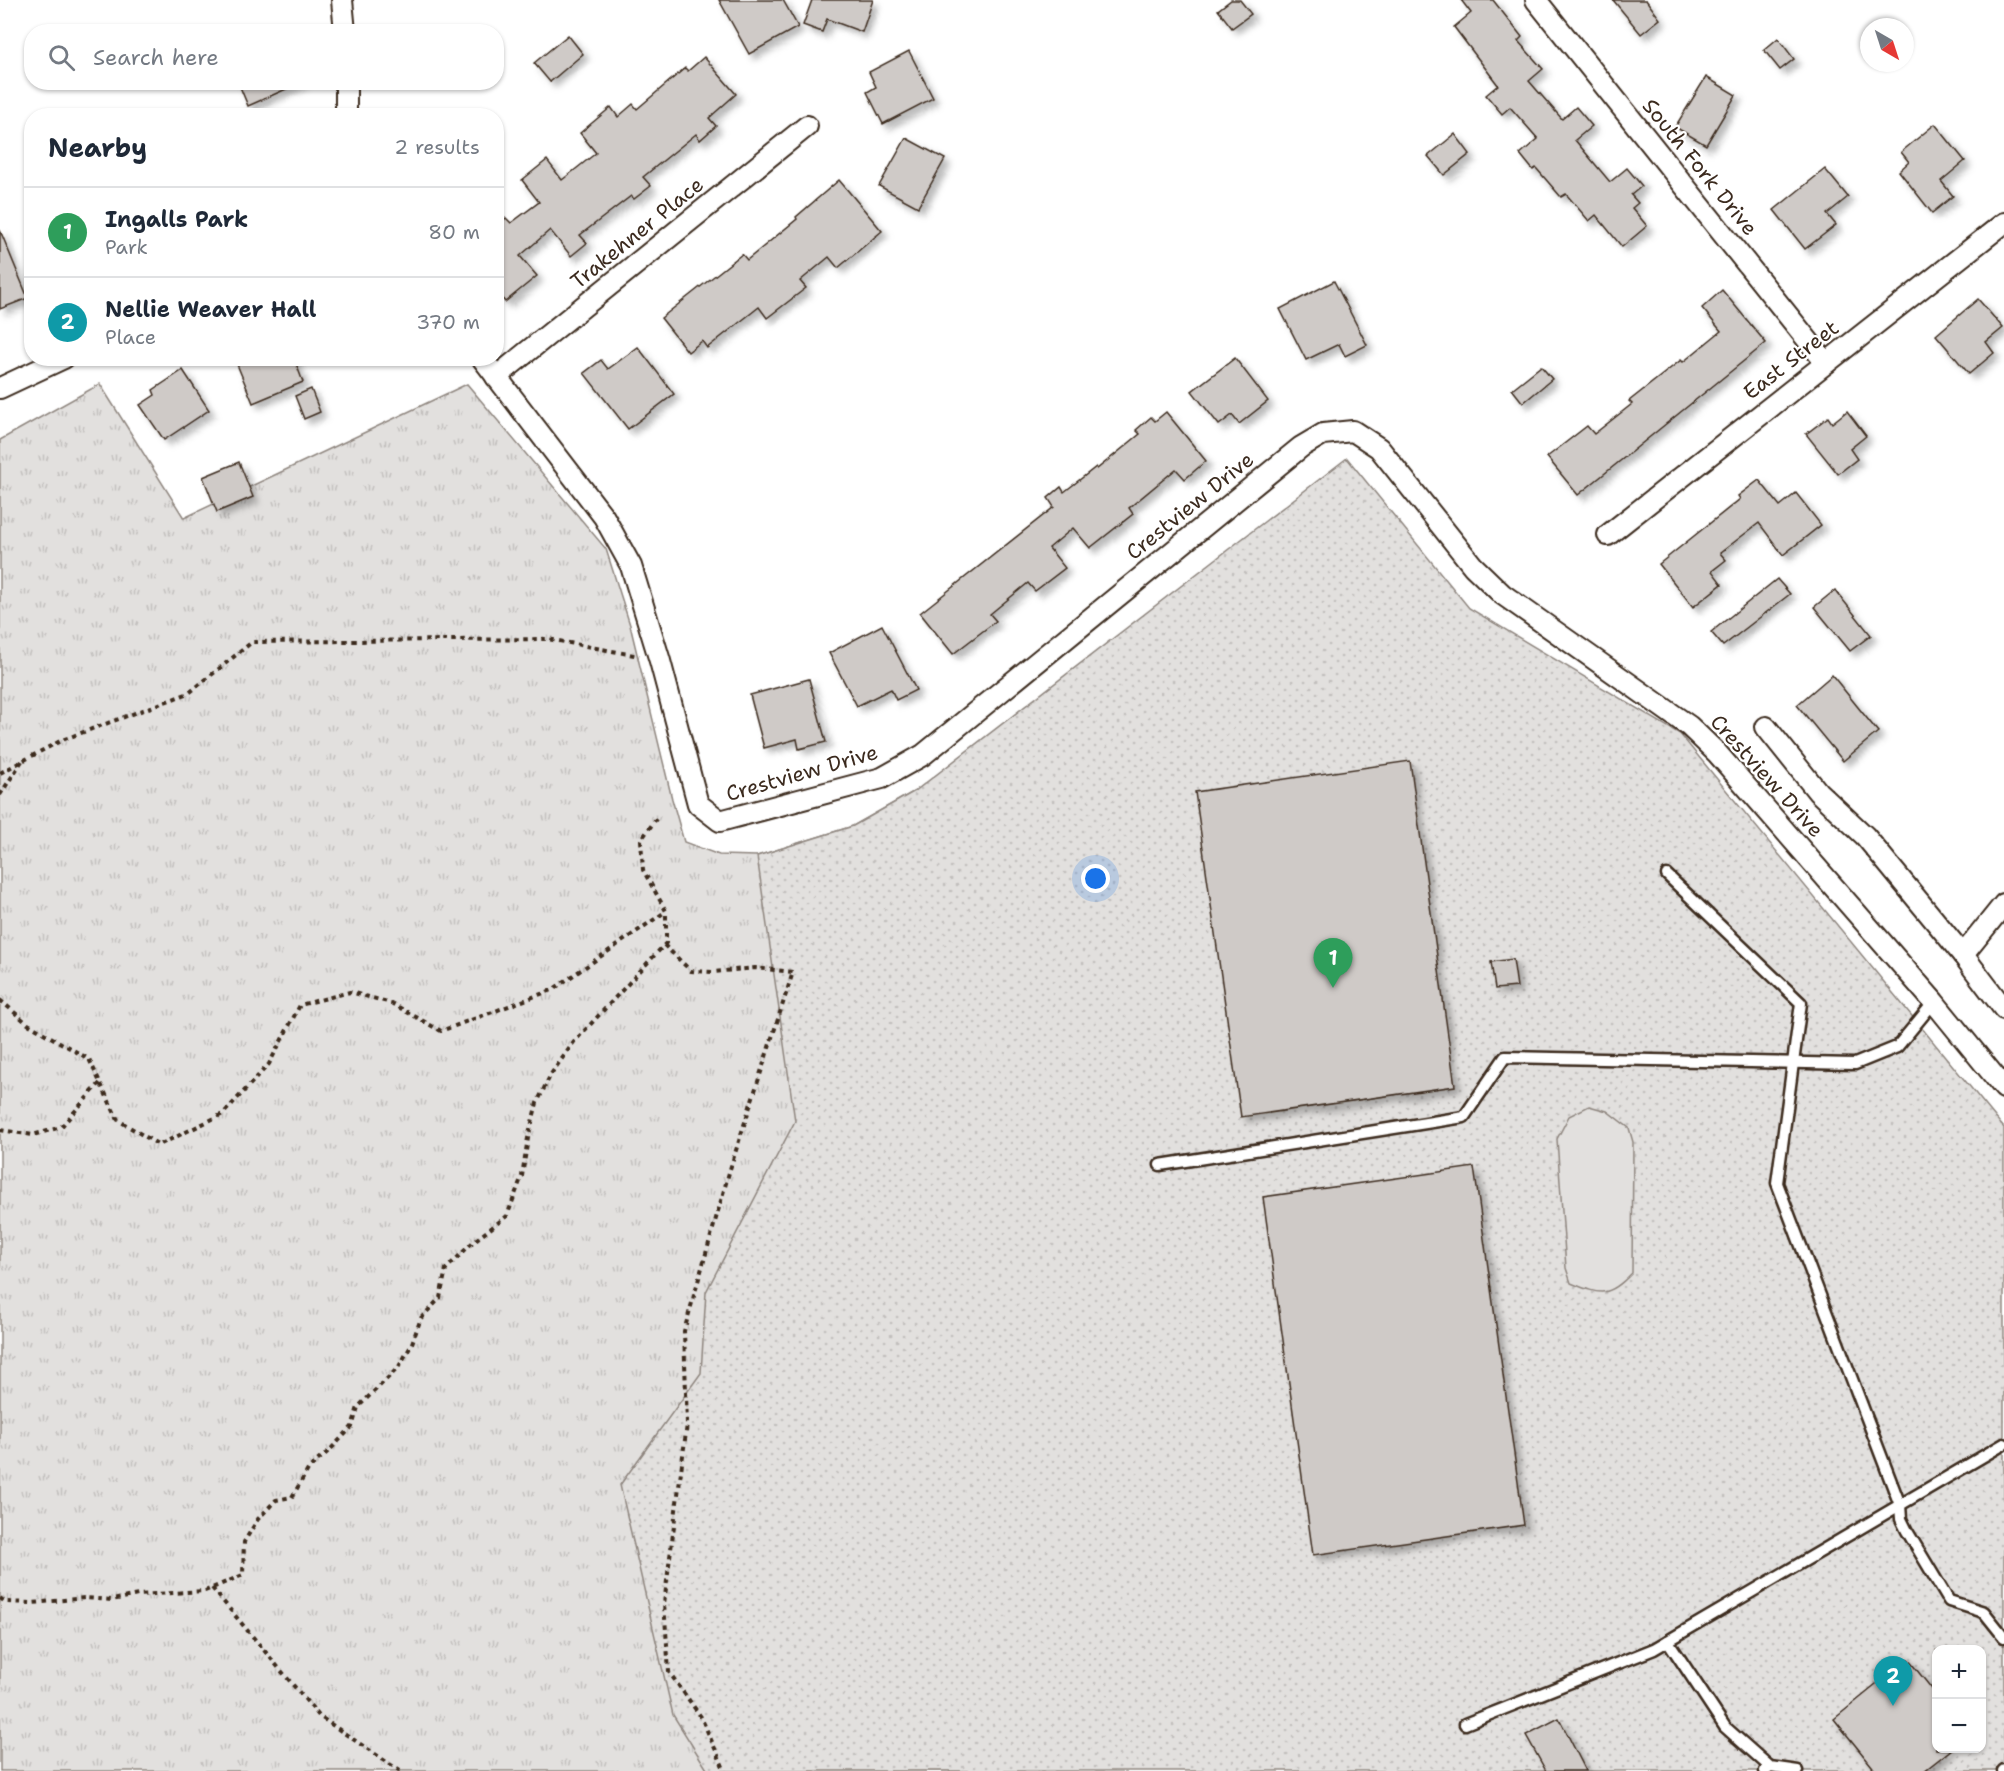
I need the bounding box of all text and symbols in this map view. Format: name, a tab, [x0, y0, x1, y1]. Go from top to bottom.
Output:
north arrow	[1860, 18, 1914, 72]
search box	[24, 24, 504, 90]
icon: search	[45, 41, 78, 74]
text: Search here	[93, 43, 219, 72]
street label: South Fork Drive	[1636, 93, 1764, 241]
text: Nearby	[48, 130, 147, 165]
text: 2 results	[394, 134, 480, 160]
street label: Trakehner Place	[565, 171, 709, 295]
text: Ingalls Park	[105, 205, 248, 234]
text: 1	[63, 219, 72, 245]
text: 80 m	[428, 219, 480, 245]
text: Park	[105, 234, 148, 260]
text: Nellie Weaver Hall	[105, 295, 316, 324]
text: 2	[61, 309, 75, 335]
text: 370 m	[416, 309, 480, 335]
street label: East Street	[1738, 314, 1844, 406]
text: Place	[105, 324, 156, 350]
street label: Crestview Drive	[1120, 446, 1260, 566]
street label: Crestview Drive	[1704, 708, 1830, 844]
street label: Crestview Drive	[723, 738, 881, 808]
your location	[1081, 864, 1110, 893]
pin: 1	[1314, 938, 1352, 988]
map controls	[1932, 1645, 1986, 1753]
button: +	[1932, 1645, 1986, 1699]
pin: 2	[1874, 1656, 1912, 1706]
button: −	[1932, 1699, 1986, 1753]

